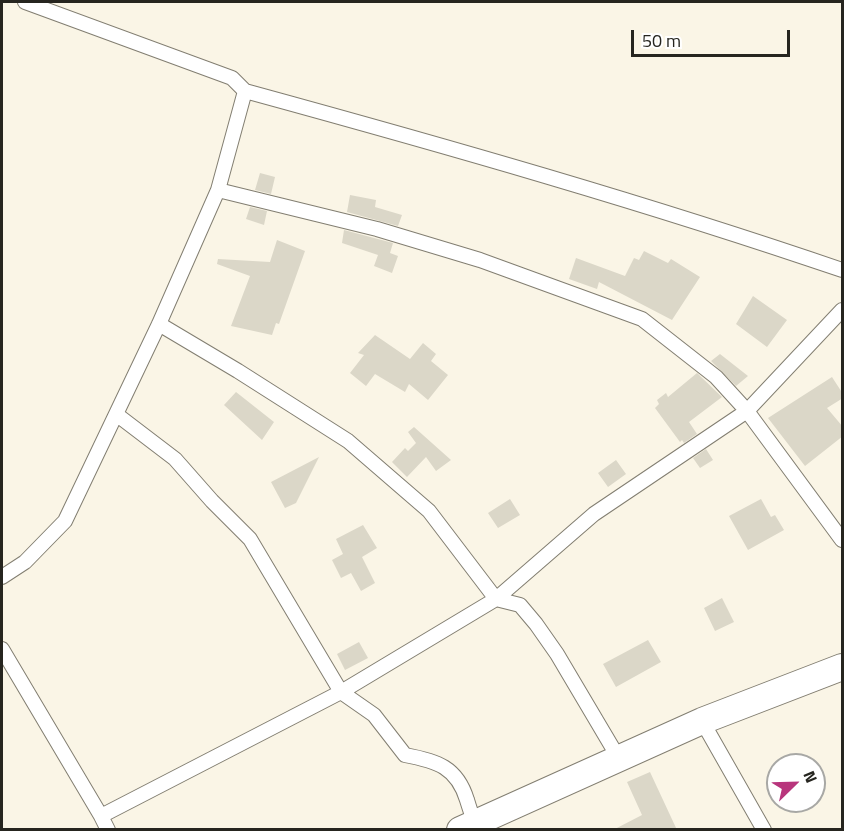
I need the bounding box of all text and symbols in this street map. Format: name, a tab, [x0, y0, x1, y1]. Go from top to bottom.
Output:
scale bar	[634, 18, 793, 56]
text: 50 m	[642, 27, 681, 54]
north arrow	[766, 753, 826, 813]
text: N	[798, 767, 824, 787]

